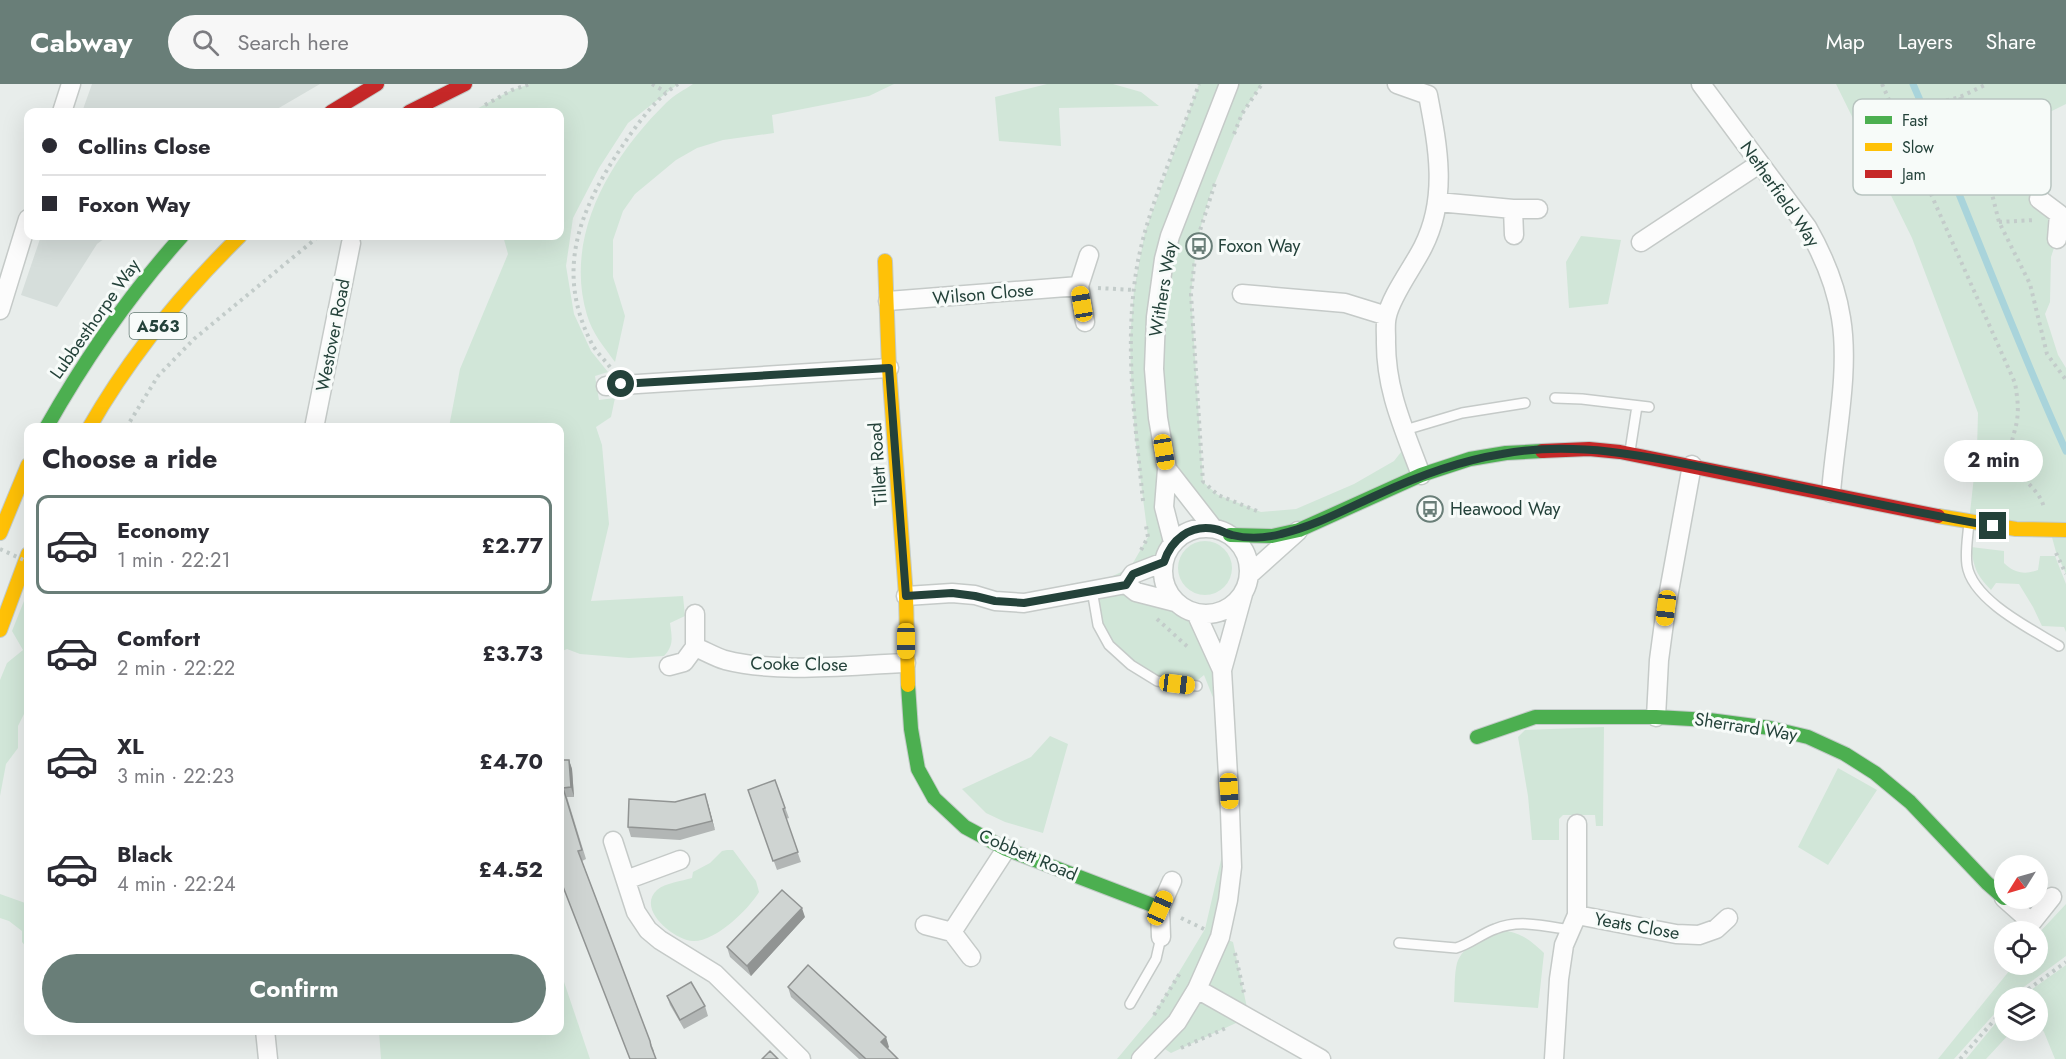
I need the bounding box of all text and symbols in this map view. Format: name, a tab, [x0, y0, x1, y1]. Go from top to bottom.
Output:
search box	[168, 15, 588, 69]
text: Cabway	[30, 22, 132, 63]
icon: search	[189, 26, 222, 59]
text: Search here	[237, 26, 349, 58]
text: Map	[1826, 27, 1865, 57]
text: Layers	[1898, 27, 1953, 57]
text: Share	[1986, 27, 2036, 57]
legend	[1853, 99, 2051, 195]
text: Fast	[1902, 109, 1928, 132]
text: Collins Close	[78, 130, 211, 162]
street label: Netherfield Way	[1734, 136, 1826, 252]
text: Slow	[1902, 136, 1934, 159]
text: Jam	[1900, 163, 1926, 186]
text: Foxon Way	[78, 188, 190, 220]
bus stop icon: Foxon Way	[1184, 231, 1214, 261]
place label: Foxon Way	[1218, 233, 1301, 259]
street label: Withers Way	[1143, 239, 1183, 339]
street label: Lubbesthorpe Way	[44, 254, 146, 384]
street label: Westover Road	[309, 277, 357, 393]
street label: Wilson Close	[931, 277, 1035, 311]
car	[1070, 285, 1094, 323]
road number: A563	[130, 313, 186, 339]
route start	[607, 370, 634, 397]
street label: Tillett Road	[862, 421, 894, 507]
car	[1152, 433, 1176, 471]
text: Choose a ride	[42, 439, 217, 478]
callout: 2 min	[1944, 439, 2042, 481]
text: 2 min	[1967, 446, 2020, 475]
bus stop icon: Heawood Way	[1415, 494, 1445, 524]
place label: Heawood Way	[1450, 496, 1561, 522]
route end	[1979, 512, 2006, 539]
text: Economy	[117, 514, 209, 546]
icon: car	[45, 518, 99, 572]
text: £2.77	[482, 529, 543, 561]
text: 1 min · 22:21	[117, 546, 230, 575]
car	[1655, 589, 1677, 627]
text: Comfort	[117, 622, 200, 654]
car	[897, 623, 915, 659]
icon: car	[45, 626, 99, 680]
text: £3.73	[482, 637, 543, 669]
street label: Cooke Close	[750, 650, 848, 678]
text: 2 min · 22:22	[117, 654, 235, 683]
car	[1158, 673, 1196, 695]
street label: Sherrard Way	[1693, 706, 1799, 748]
text: XL	[117, 730, 144, 762]
icon: car	[45, 734, 99, 788]
text: £4.70	[479, 745, 543, 777]
text: 3 min · 22:23	[117, 762, 234, 791]
car	[1219, 773, 1239, 809]
street label: Cobbett Road	[975, 823, 1081, 887]
text: Black	[117, 838, 173, 870]
icon: car	[45, 842, 99, 896]
text: £4.52	[478, 853, 543, 885]
north arrow	[1994, 855, 2048, 909]
map controls	[1994, 855, 2048, 1041]
text: 4 min · 22:24	[117, 870, 236, 899]
car	[1144, 888, 1176, 928]
street label: Yeats Close	[1592, 906, 1682, 946]
button: locate	[1994, 921, 2048, 975]
button: Confirm	[42, 954, 546, 1023]
button: layers	[1994, 987, 2048, 1041]

